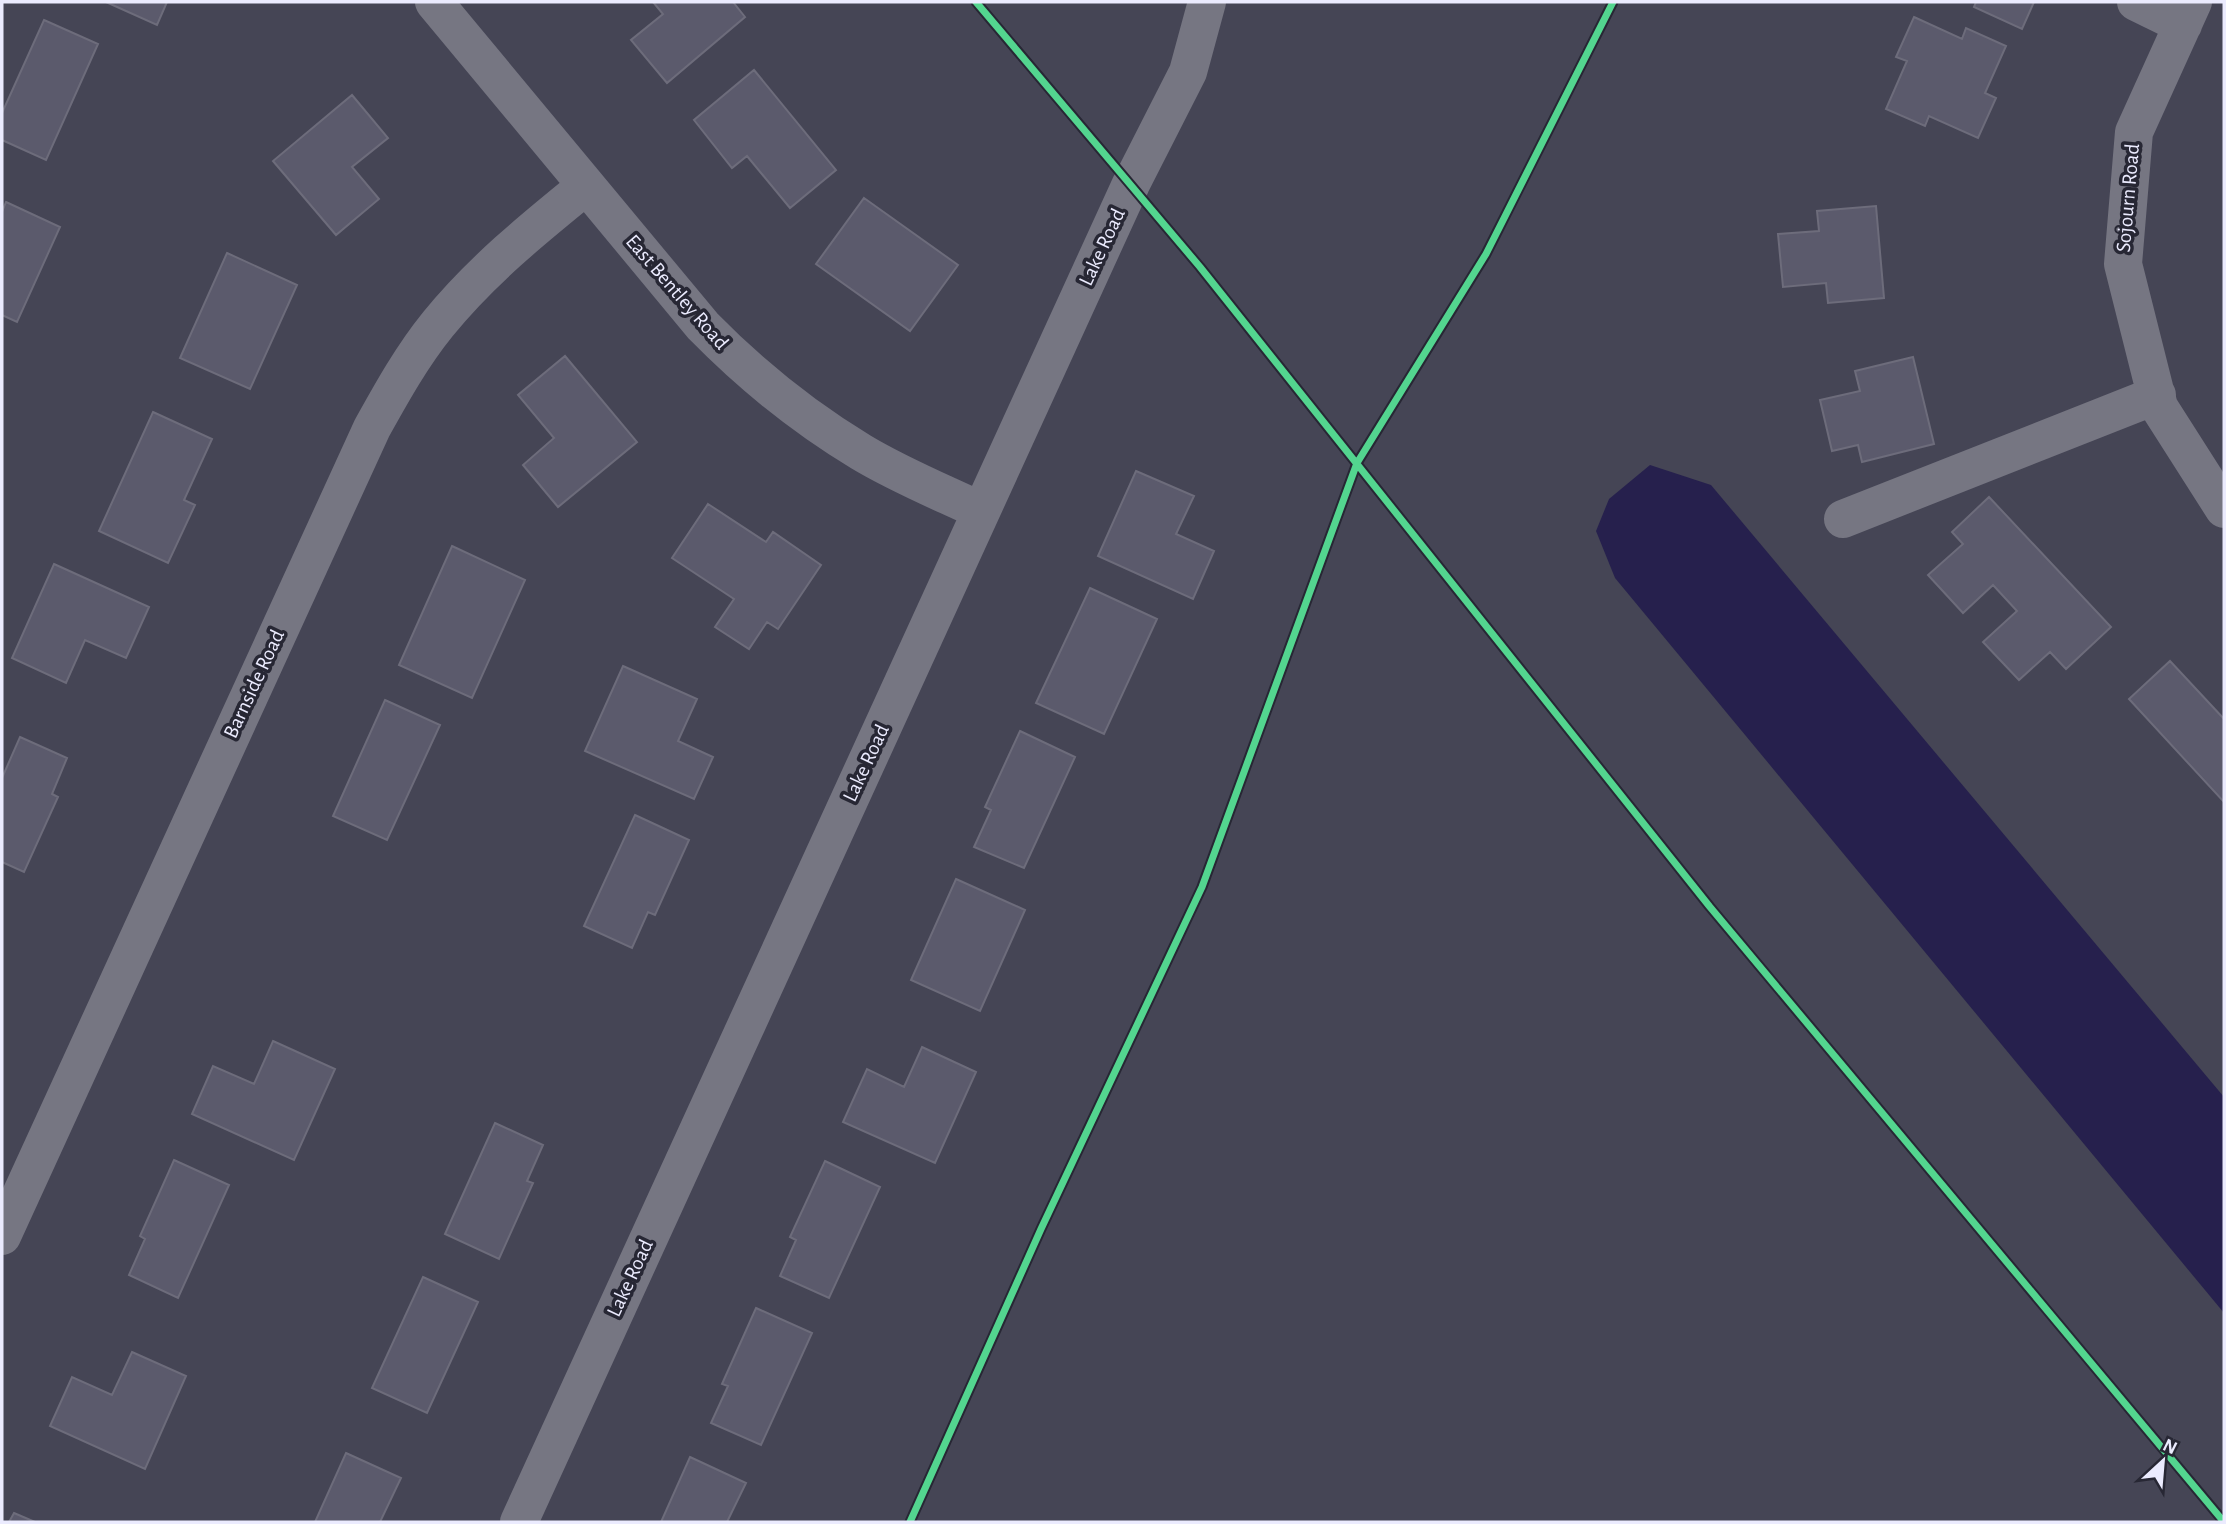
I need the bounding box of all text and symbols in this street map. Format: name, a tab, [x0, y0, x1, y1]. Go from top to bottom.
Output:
street label: Sojourn Road	[2113, 143, 2143, 253]
street label: Lake Road	[1075, 205, 1129, 289]
street label: East Bentley Road	[622, 231, 732, 354]
street label: Barnside Road	[220, 626, 288, 741]
street label: Lake Road	[839, 721, 893, 805]
street label: Lake Road	[603, 1236, 657, 1320]
north arrow	[2128, 1426, 2198, 1496]
text: N	[2160, 1436, 2180, 1459]

